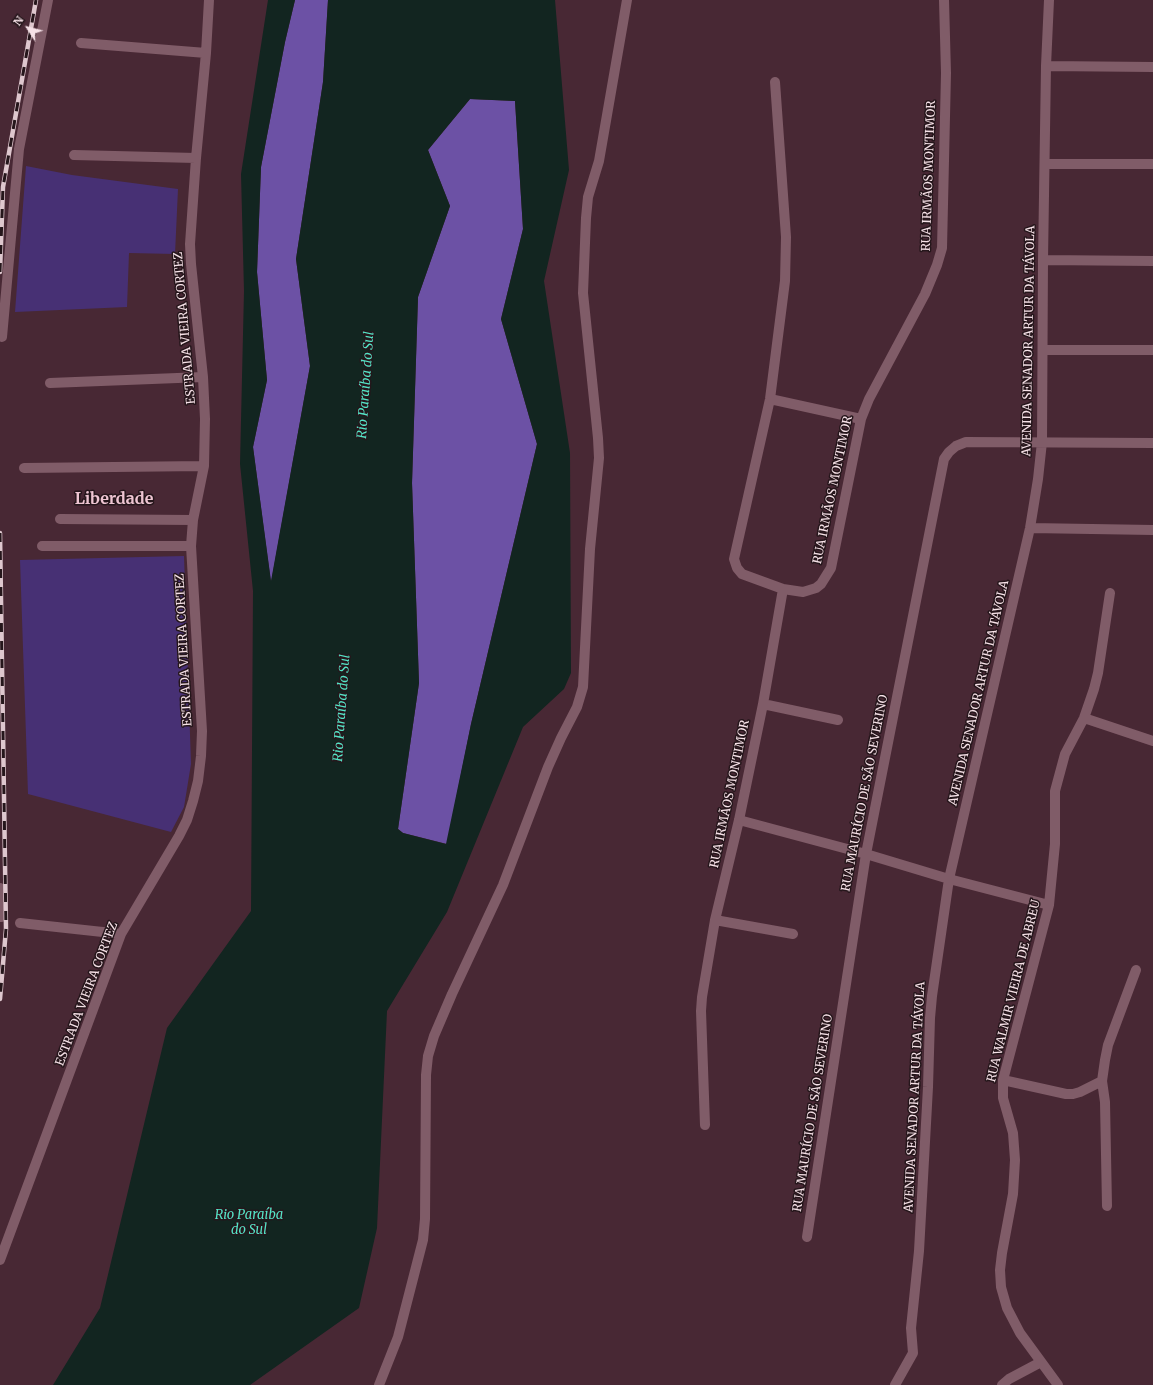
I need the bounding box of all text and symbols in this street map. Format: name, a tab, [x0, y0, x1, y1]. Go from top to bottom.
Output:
north arrow	[8, 8, 48, 48]
text: N	[10, 13, 27, 29]
street label: RUA IRMÃOS MONTIMOR	[919, 100, 939, 252]
street label: AVENIDA SENADOR ARTUR DA TÁVOLA	[1020, 225, 1038, 457]
street label: ESTRADA VIEIRA CORTEZ	[171, 251, 199, 405]
water label: Rio Paraíba do Sul	[354, 331, 378, 439]
street label: RUA IRMÃOS MONTIMOR	[810, 415, 856, 565]
district label: Liberdade	[75, 489, 153, 509]
street label: ESTRADA VIEIRA CORTEZ	[173, 573, 195, 727]
street label: AVENIDA SENADOR ARTUR DA TÁVOLA	[946, 579, 1012, 807]
water label: Rio Paraíba do Sul	[330, 654, 354, 762]
street label: RUA MAURÍCIO DE SÃO SEVERINO	[839, 693, 891, 893]
street label: RUA IRMÃOS MONTIMOR	[707, 719, 753, 869]
street label: RUA WALMIR VIEIRA DE ABREU	[984, 898, 1044, 1084]
street label: ESTRADA VIEIRA CORTEZ	[53, 920, 121, 1068]
street label: AVENIDA SENADOR ARTUR DA TÁVOLA	[902, 981, 928, 1213]
street label: RUA MAURÍCIO DE SÃO SEVERINO	[790, 1013, 836, 1213]
water label: Rio Paraíba do Sul	[215, 1207, 283, 1238]

